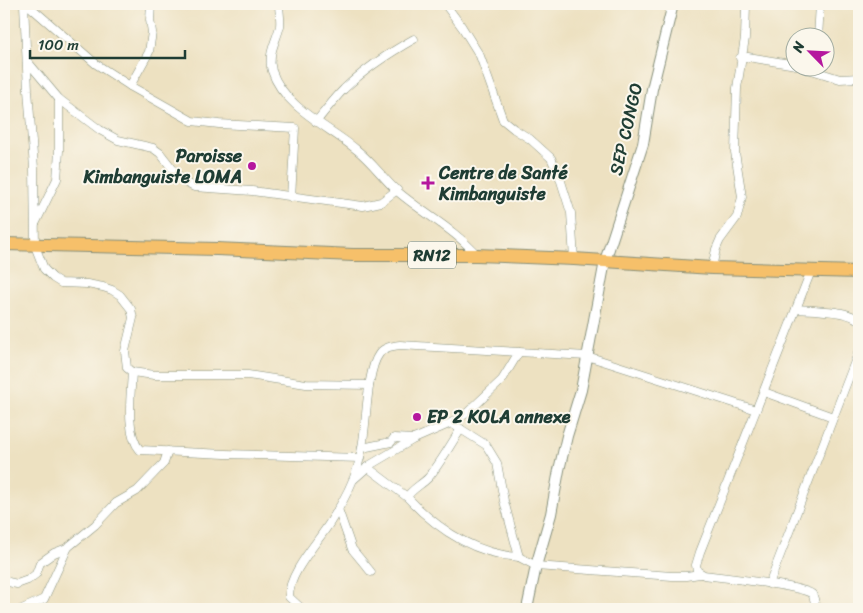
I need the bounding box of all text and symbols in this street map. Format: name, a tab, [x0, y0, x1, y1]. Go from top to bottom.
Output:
scale bar	[30, 28, 185, 60]
north arrow	[786, 28, 836, 78]
text: 100 m	[38, 32, 79, 58]
text: N	[785, 37, 812, 57]
street label: SEP CONGO	[600, 79, 652, 179]
place label: Paroisse Kimbanguiste LOMA	[83, 140, 243, 193]
place label: Centre de Santé Kimbanguiste	[438, 157, 569, 210]
marker: Paroisse Kimbanguiste LOMA	[246, 160, 258, 172]
marker: Centre de Santé Kimbanguiste	[421, 176, 435, 190]
road number: RN12	[408, 242, 456, 268]
place label: EP 2 KOLA annexe	[427, 401, 571, 433]
marker: EP 2 KOLA annexe	[411, 411, 423, 423]

